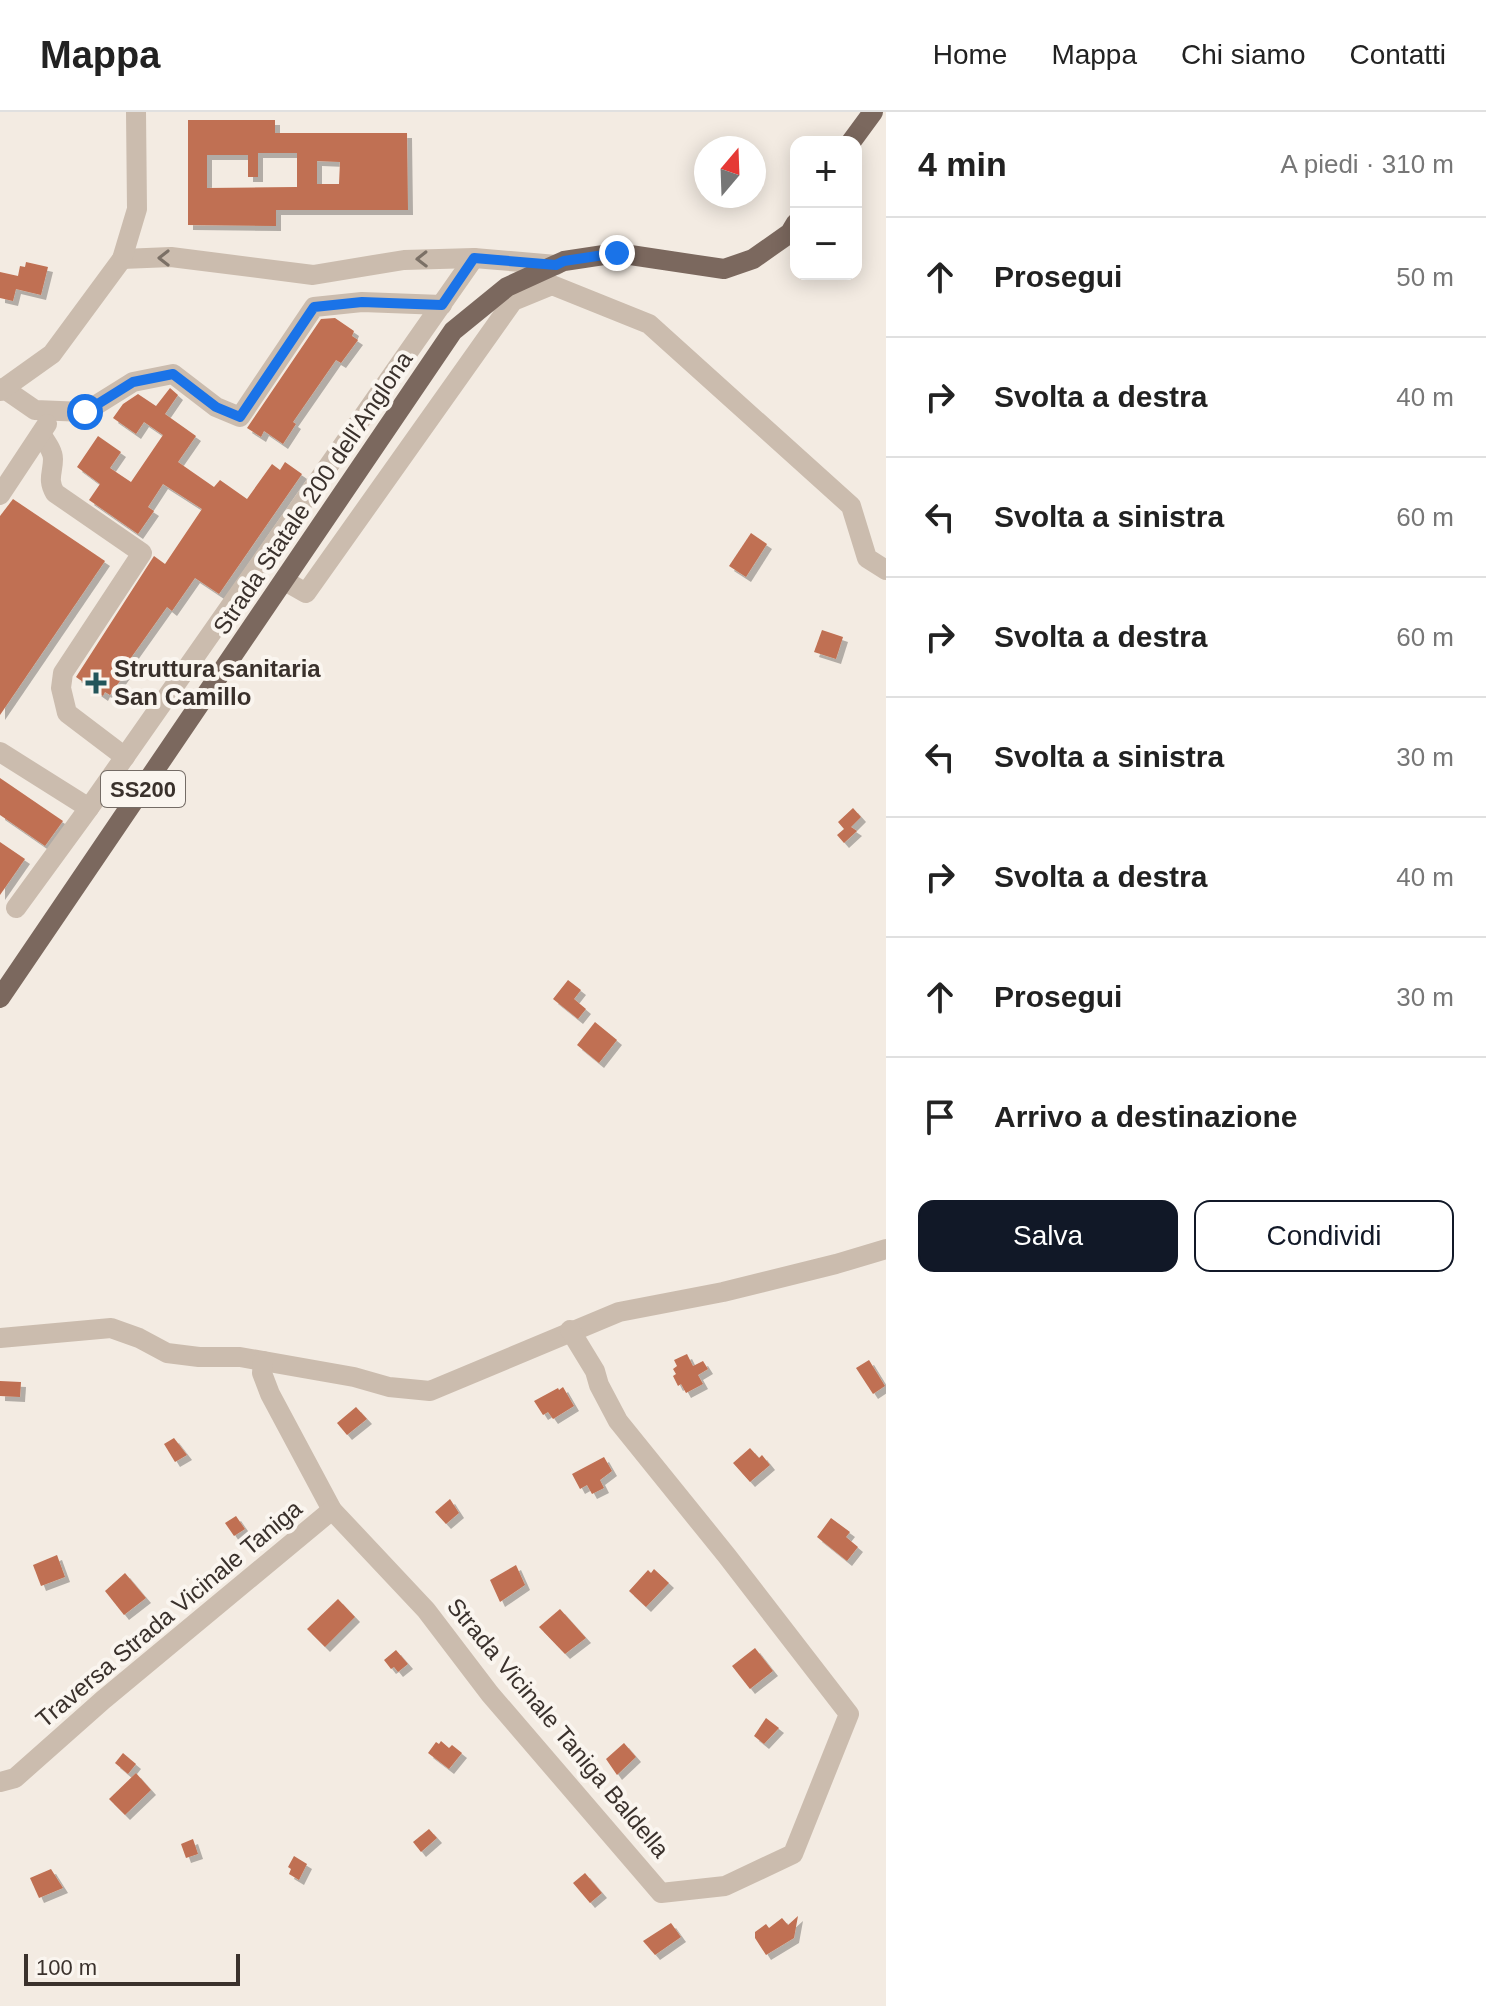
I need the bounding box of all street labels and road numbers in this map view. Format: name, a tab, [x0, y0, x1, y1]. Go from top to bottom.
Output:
street label: Strada Statale 200 dell'Anglona	[208, 346, 418, 639]
road number: SS200	[101, 771, 185, 807]
street label: Traversa Strada Vicinale Taniga	[30, 1494, 307, 1733]
street label: Strada Vicinale Taniga Baldella	[442, 1593, 675, 1863]

